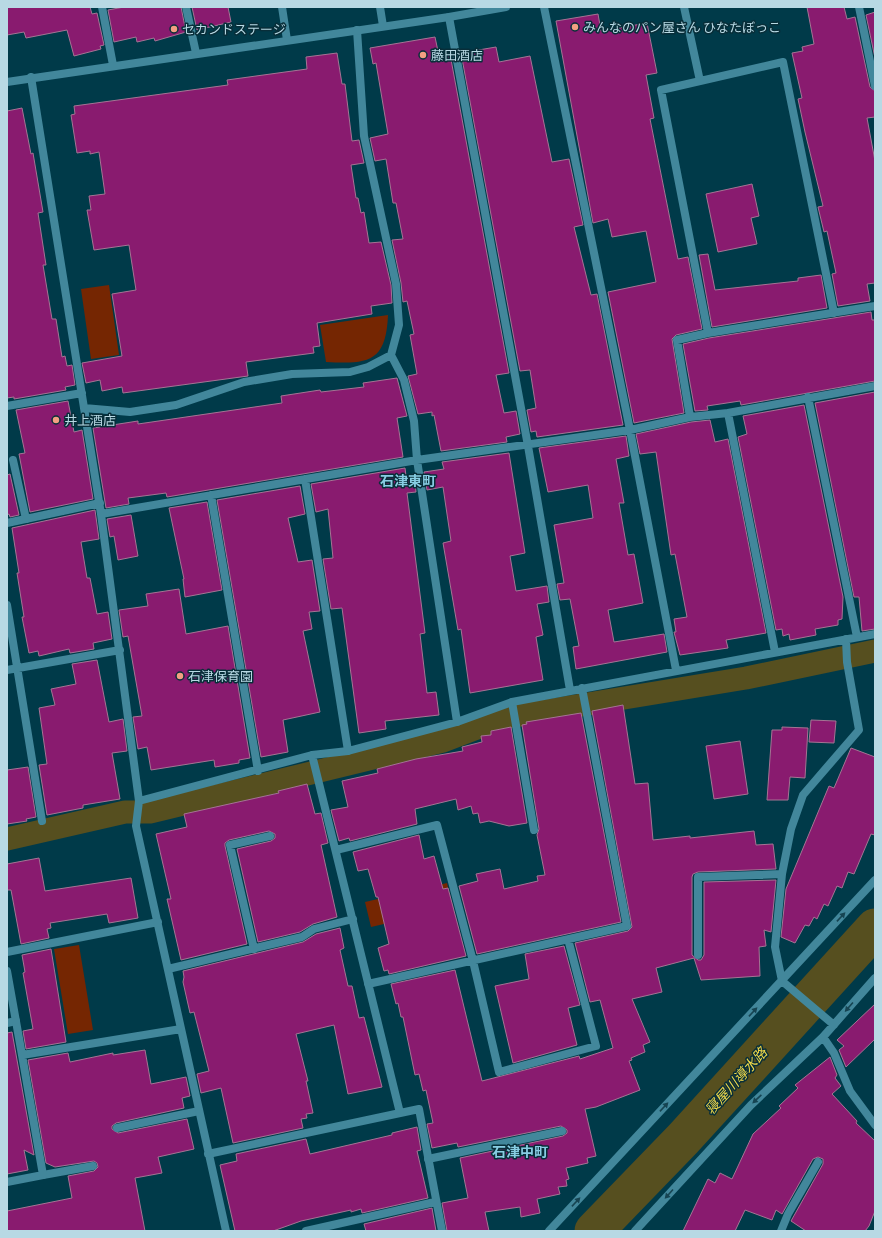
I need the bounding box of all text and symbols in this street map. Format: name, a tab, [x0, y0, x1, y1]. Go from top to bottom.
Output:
place label: みんなのパン屋さん ひなたぼっこ	[583, 20, 781, 35]
place label: セカンドステージ	[182, 22, 286, 37]
marker: みんなのパン屋さん ひなたぼっこ	[570, 22, 580, 32]
marker: セカンドステージ	[169, 24, 179, 34]
place label: 藤田酒店	[431, 48, 483, 63]
marker: 藤田酒店	[418, 50, 428, 60]
place label: 井上酒店	[64, 413, 116, 428]
marker: 井上酒店	[51, 415, 61, 425]
district label: 石津東町	[380, 473, 436, 489]
place label: 石津保育園	[188, 669, 253, 684]
marker: 石津保育園	[175, 671, 185, 681]
one-way arrow	[837, 912, 846, 922]
one-way arrow	[845, 1002, 854, 1013]
one-way arrow	[748, 1007, 758, 1017]
water label: 寝屋川導水路	[702, 1044, 771, 1118]
one-way arrow	[752, 1094, 762, 1104]
one-way arrow	[660, 1102, 669, 1112]
district label: 石津中町	[492, 1144, 548, 1160]
one-way arrow	[664, 1189, 674, 1199]
one-way arrow	[571, 1198, 580, 1207]

